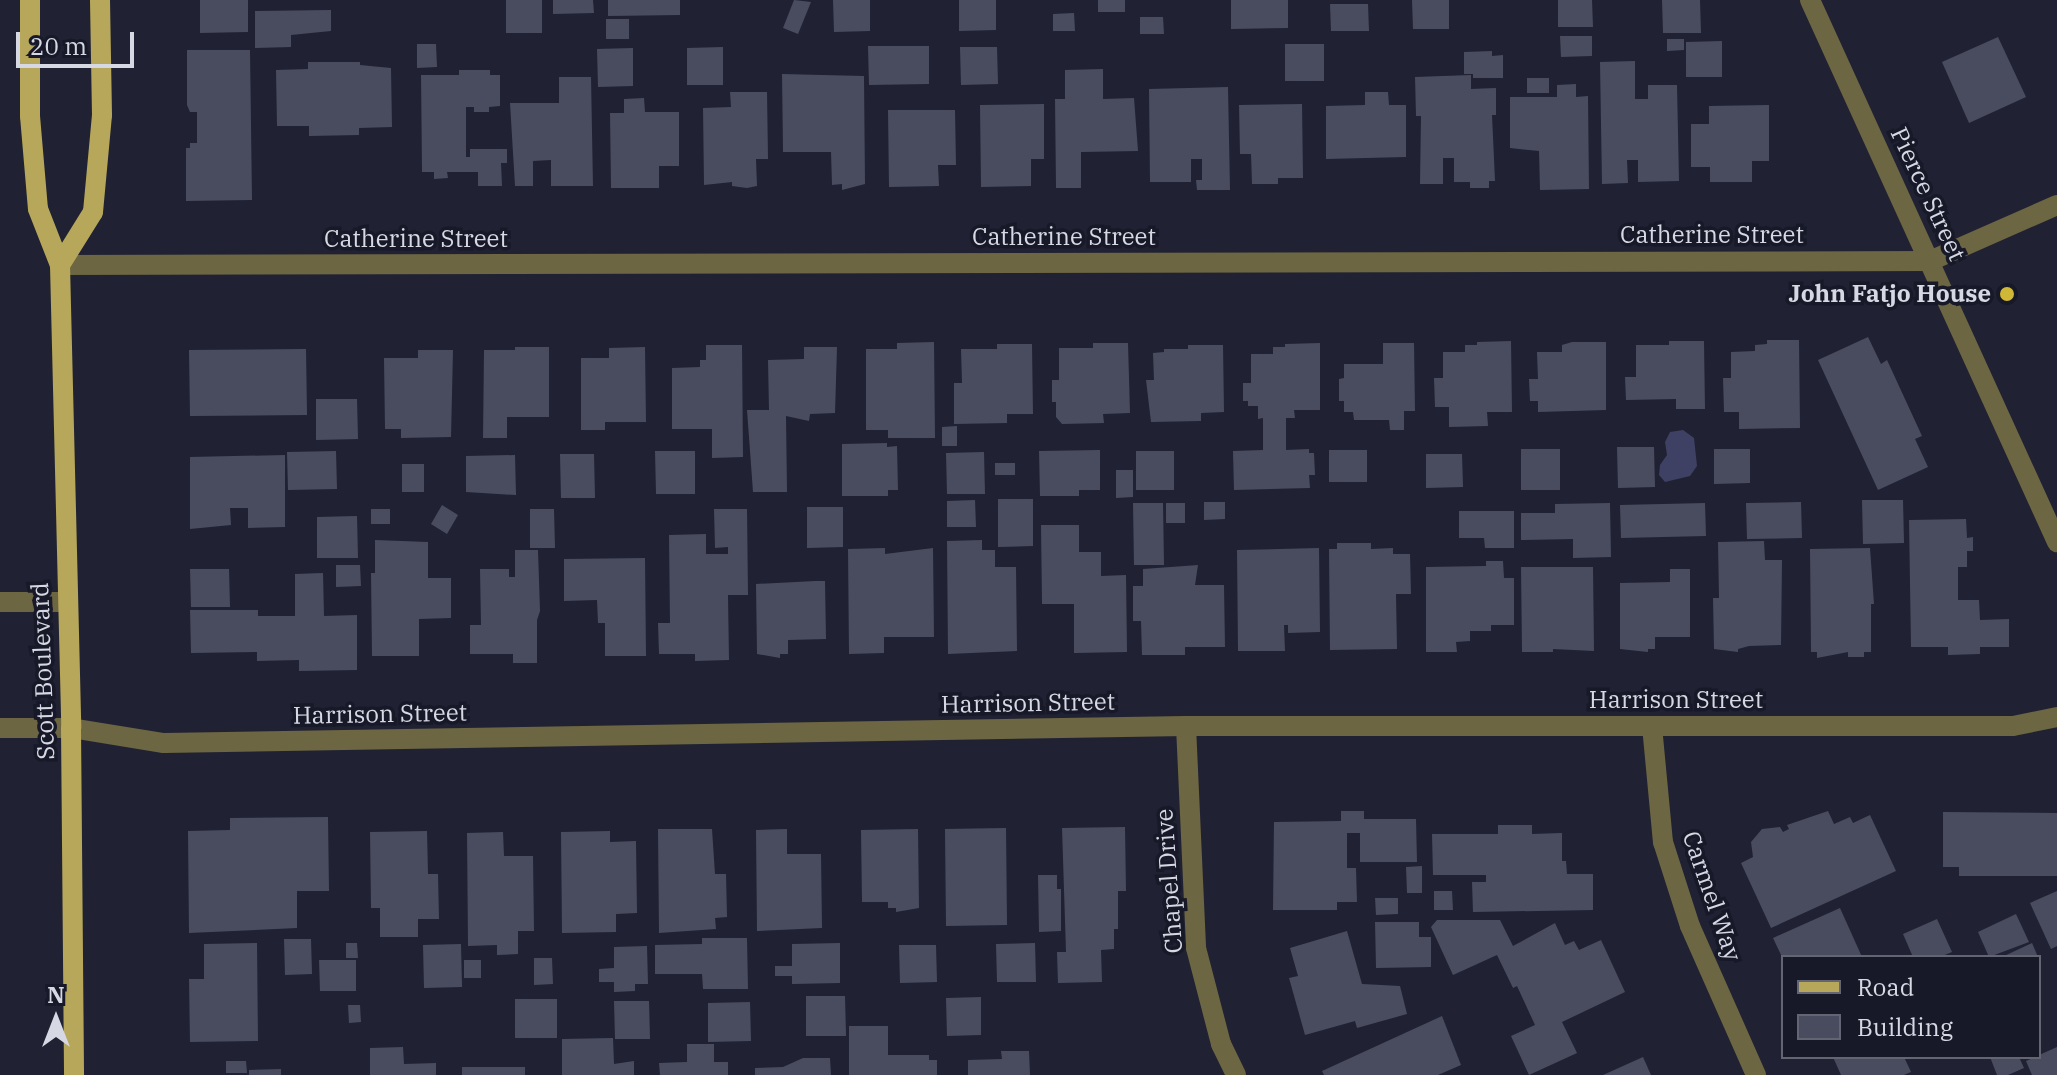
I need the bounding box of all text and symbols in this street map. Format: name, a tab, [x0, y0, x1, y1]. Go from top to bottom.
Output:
scale bar	[20, 16, 138, 66]
text: 20 m	[30, 30, 87, 62]
street label: Pierce Street	[1885, 123, 1971, 265]
street label: Catherine Street	[1620, 221, 1804, 249]
street label: Catherine Street	[972, 223, 1156, 251]
street label: Catherine Street	[324, 225, 508, 253]
place label: John Fatjo House	[1789, 280, 1991, 308]
marker: John Fatjo House	[1998, 285, 2016, 303]
street label: Scott Boulevard	[26, 582, 60, 760]
street label: Harrison Street	[1589, 686, 1763, 714]
street label: Harrison Street	[941, 687, 1115, 719]
street label: Harrison Street	[293, 698, 467, 730]
street label: Chapel Drive	[1150, 808, 1188, 954]
street label: Carmel Way	[1676, 827, 1748, 965]
legend	[1781, 955, 2041, 1059]
text: Road	[1857, 971, 1914, 1003]
north arrow	[16, 979, 96, 1059]
text: N	[47, 980, 65, 1009]
text: Building	[1857, 1011, 1953, 1043]

